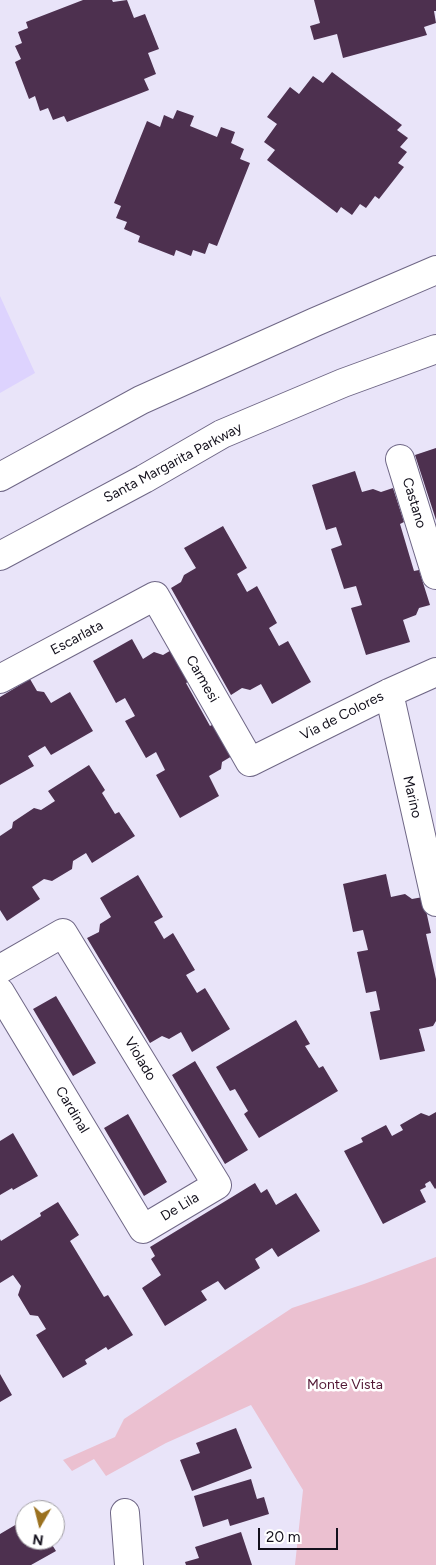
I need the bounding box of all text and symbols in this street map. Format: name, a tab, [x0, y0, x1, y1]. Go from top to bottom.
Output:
street label: Santa Margarita Parkway	[101, 419, 245, 507]
street label: Castano	[398, 476, 430, 530]
street label: Escarlata	[48, 617, 106, 659]
street label: Carmesi	[182, 653, 222, 705]
street label: Via de Colores	[298, 688, 386, 744]
street label: Marino	[399, 774, 425, 820]
street label: Violado	[121, 1034, 159, 1084]
street label: Cardinal	[52, 1084, 92, 1136]
street label: De Lila	[158, 1189, 202, 1225]
park label: Monte Vista	[307, 1377, 383, 1393]
north arrow	[15, 1500, 65, 1550]
scale bar	[261, 1518, 341, 1550]
text: 20 m	[266, 1528, 300, 1546]
text: N	[31, 1530, 45, 1549]

